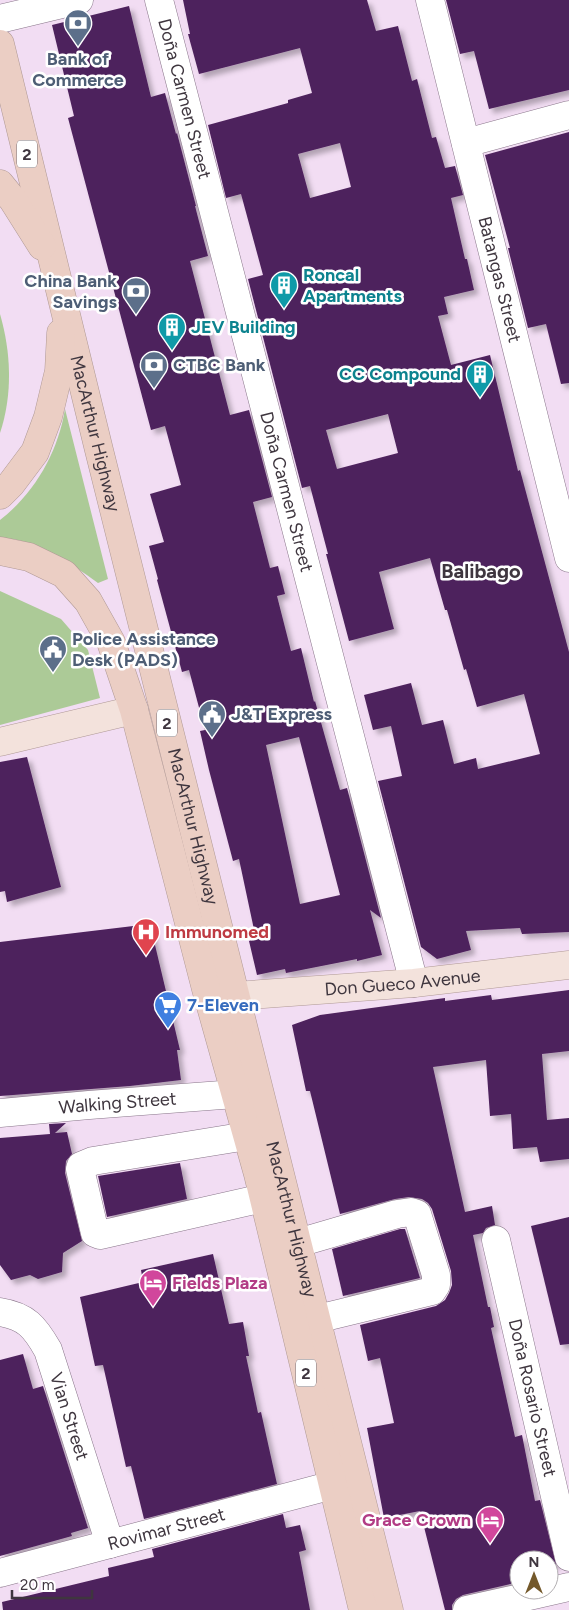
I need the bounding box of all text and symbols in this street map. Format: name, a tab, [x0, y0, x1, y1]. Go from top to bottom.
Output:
bank icon: Bank of Commerce	[63, 8, 93, 47]
street label: Doña Carmen Street	[153, 16, 216, 181]
place label: Bank of Commerce	[32, 48, 124, 91]
road number: 2	[17, 140, 37, 168]
street label: Batangas Street	[473, 214, 526, 345]
place label: Roncal Apartments	[303, 264, 402, 307]
place label: China Bank Savings	[24, 270, 118, 313]
building icon: Roncal Apartments	[269, 270, 299, 309]
bank icon: China Bank Savings	[121, 276, 151, 315]
building icon: JEV Building	[157, 312, 187, 351]
place label: JEV Building	[191, 316, 296, 338]
bank icon: CTBC Bank	[139, 350, 169, 389]
street label: MacArthur Highway	[65, 353, 125, 515]
place label: CTBC Bank	[173, 354, 266, 376]
building icon: CC Compound	[465, 359, 495, 398]
place label: CC Compound	[339, 363, 461, 385]
street label: Doña Carmen Street	[255, 409, 318, 574]
district label: Balibago	[441, 559, 521, 583]
place label: Police Assistance Desk (PADS)	[72, 628, 216, 671]
public building icon: Police Assistance Desk (PADS)	[38, 634, 68, 673]
public building icon: J&T Express	[197, 699, 227, 738]
place label: J&T Express	[231, 703, 333, 725]
road number: 2	[157, 710, 177, 736]
street label: MacArthur Highway	[163, 746, 223, 908]
hospital icon: Immunomed	[131, 917, 161, 956]
place label: Immunomed	[165, 921, 269, 943]
street label: Don Gueco Avenue	[324, 964, 482, 1000]
supermarket icon: 7-Eleven	[153, 990, 183, 1029]
place label: 7-Eleven	[187, 994, 259, 1016]
street label: Walking Street	[58, 1087, 177, 1119]
street label: MacArthur Highway	[261, 1139, 322, 1300]
hotel icon: Fields Plaza	[138, 1268, 168, 1307]
place label: Fields Plaza	[172, 1272, 268, 1294]
street label: Doña Rosario Street	[504, 1317, 561, 1479]
road number: 2	[296, 1360, 316, 1386]
street label: Vian Street	[45, 1370, 94, 1463]
street label: Rovimar Street	[105, 1503, 228, 1555]
hotel icon: Grace Crown	[475, 1505, 505, 1544]
place label: Grace Crown	[362, 1509, 471, 1531]
north arrow	[509, 1550, 559, 1600]
text: N	[529, 1554, 539, 1571]
scale bar	[12, 1568, 92, 1600]
text: 20 m	[20, 1576, 54, 1594]

